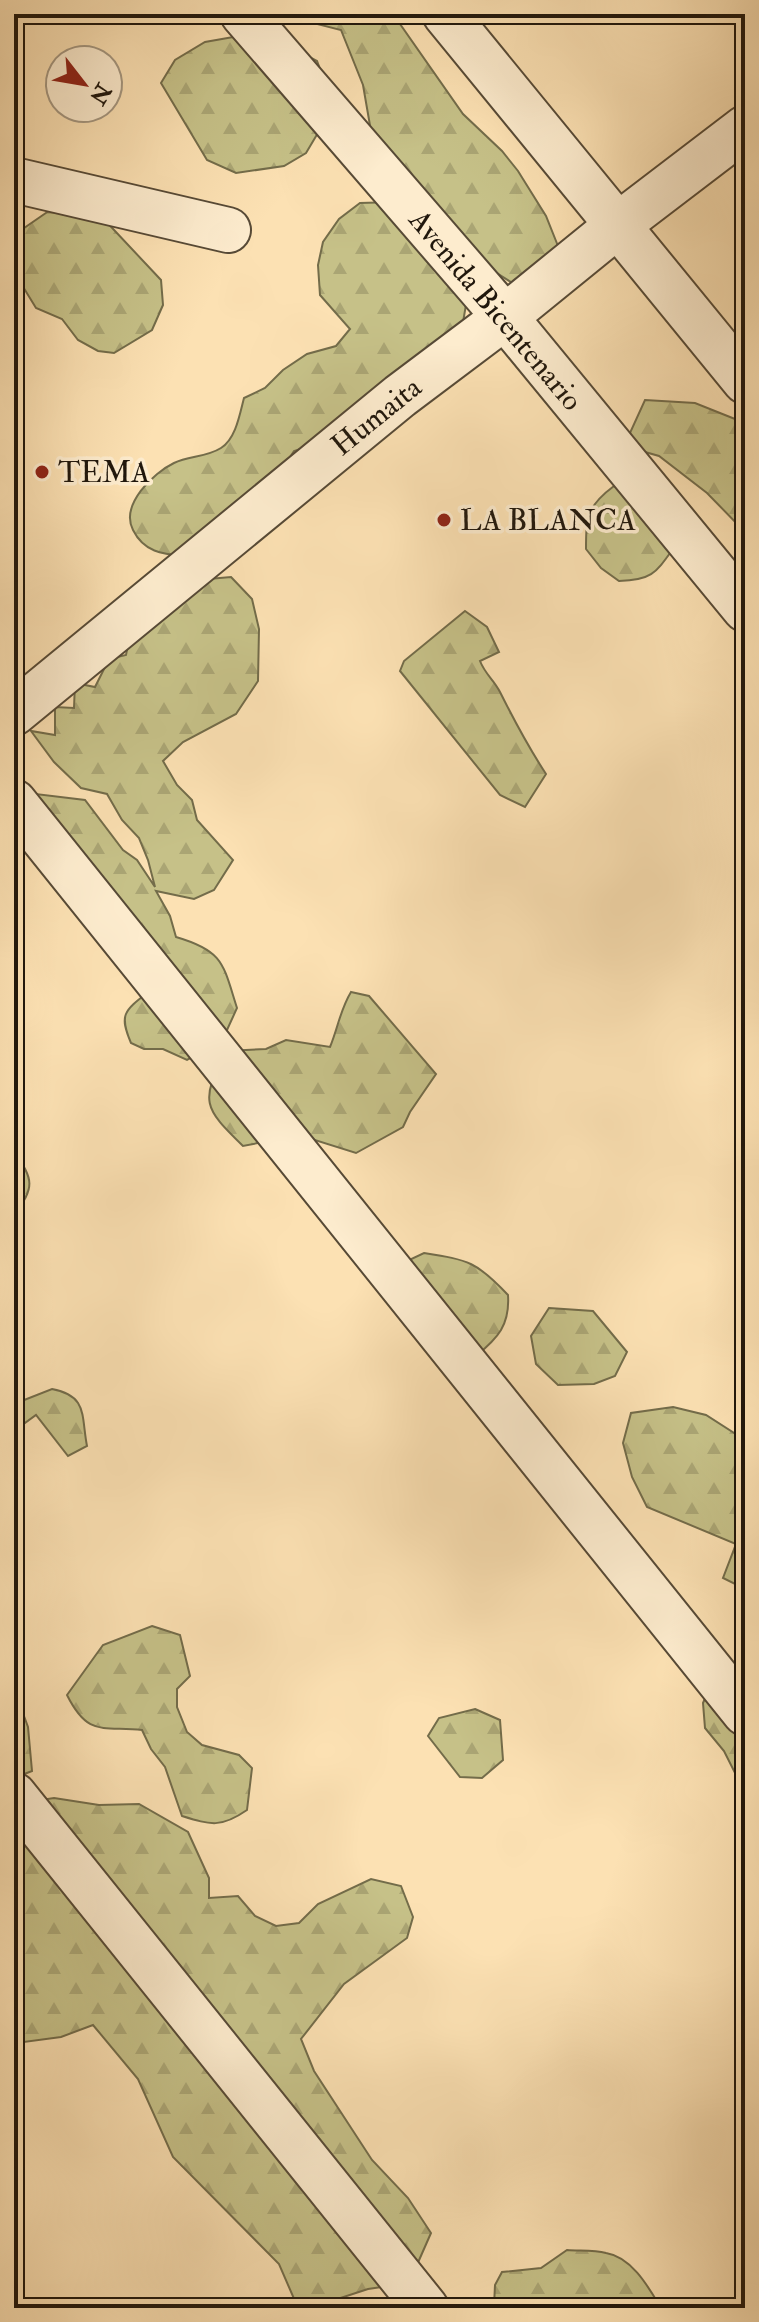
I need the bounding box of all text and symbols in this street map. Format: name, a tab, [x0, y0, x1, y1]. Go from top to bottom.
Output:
north arrow	[44, 44, 124, 124]
text: N	[83, 77, 118, 110]
street label: Avenida Bicentenario	[400, 202, 590, 418]
street label: Humaita	[324, 368, 429, 464]
place label: TEMA	[58, 454, 150, 491]
marker: TEMA	[33, 463, 51, 481]
place label: LA BLANCA	[460, 502, 636, 539]
marker: LA BLANCA	[435, 511, 453, 529]

